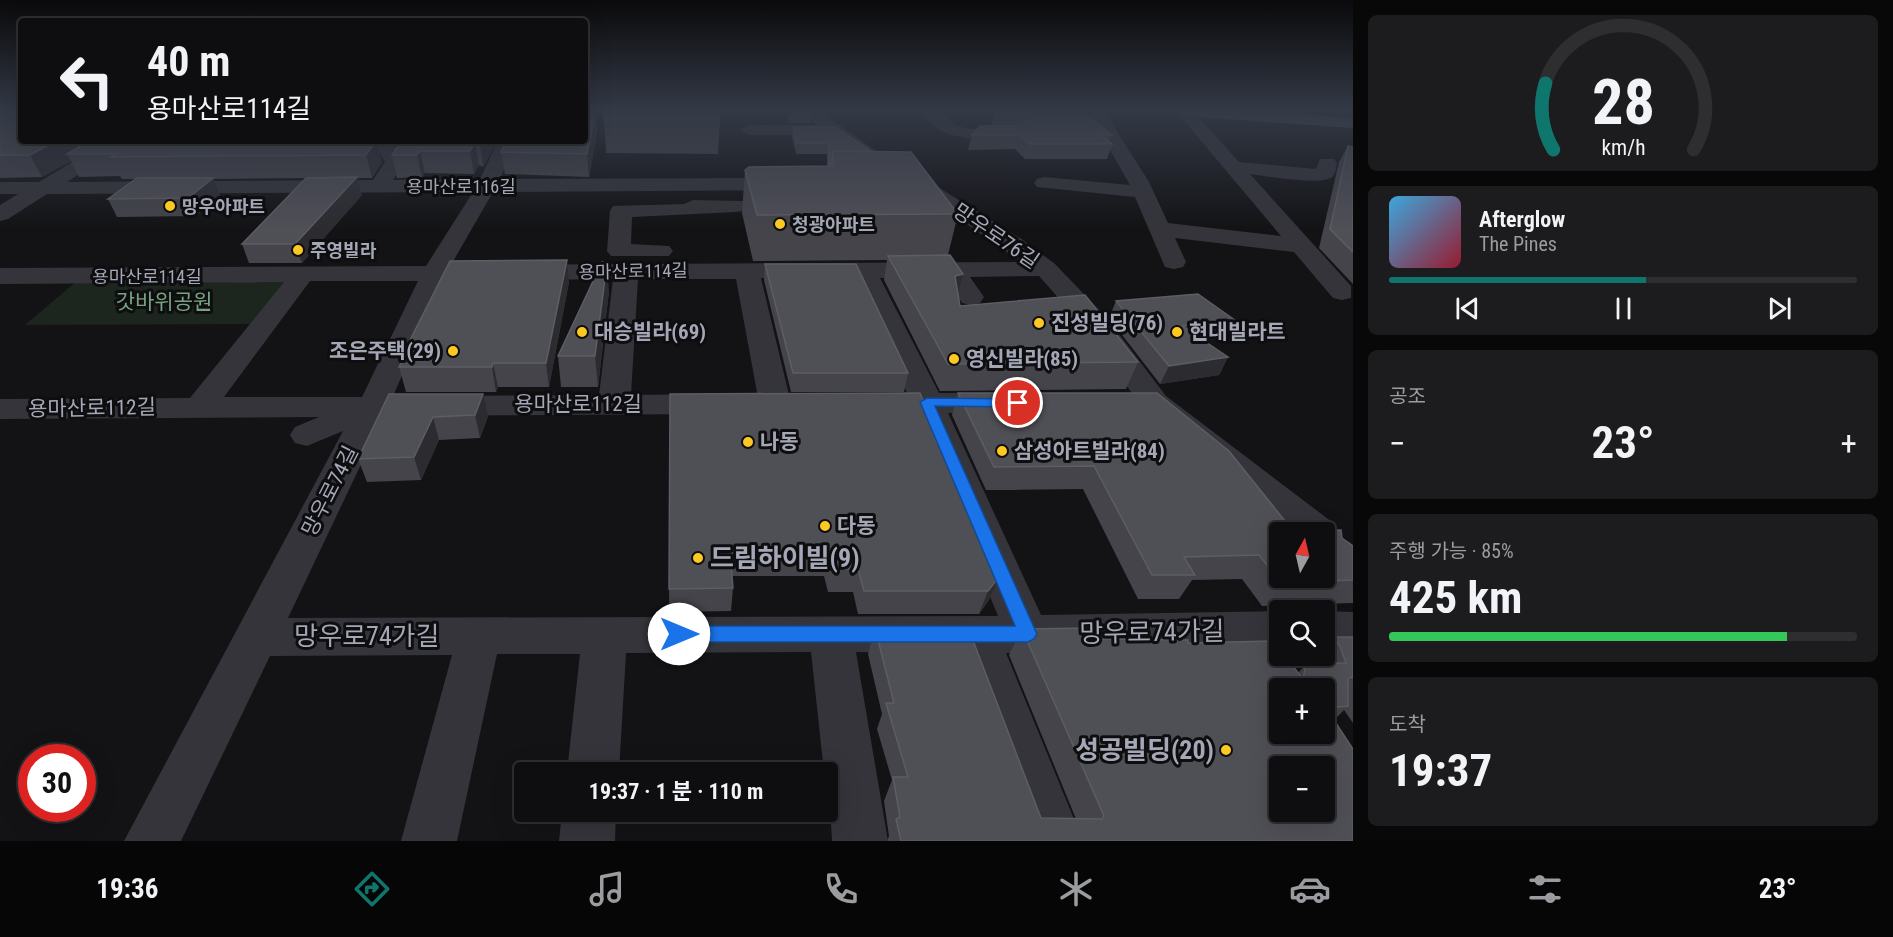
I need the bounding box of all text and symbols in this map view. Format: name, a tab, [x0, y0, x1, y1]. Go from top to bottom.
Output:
text: 40 m	[147, 37, 230, 86]
icon: left	[48, 42, 126, 120]
text: 28	[1591, 66, 1655, 139]
text: 용마산로114길	[147, 93, 311, 125]
text: km/h	[1601, 135, 1645, 160]
street label: 용마산로116길	[406, 176, 516, 197]
place label: 망우아파트	[182, 196, 265, 217]
marker: 망우아파트	[163, 199, 177, 213]
street label: 망우로76길	[949, 199, 1043, 273]
text: Afterglow	[1479, 207, 1565, 232]
place label: 청광아파트	[792, 214, 875, 235]
marker: 청광아파트	[773, 217, 787, 231]
text: The Pines	[1479, 232, 1557, 256]
place label: 주영빌라	[310, 240, 377, 261]
marker: 주영빌라	[291, 243, 305, 257]
street label: 용마산로114길	[578, 260, 688, 282]
street label: 용마산로114길	[92, 266, 202, 287]
park label: 갓바위공원	[116, 290, 212, 314]
icon: previous	[1451, 292, 1484, 325]
icon: pause	[1607, 292, 1640, 325]
icon: next	[1763, 292, 1796, 325]
place label: 진성빌딩(76)	[1051, 311, 1163, 335]
marker: 진성빌딩(76)	[1032, 316, 1046, 330]
place label: 대승빌라(69)	[594, 320, 706, 344]
place label: 현대빌라트	[1189, 320, 1286, 344]
marker: 대승빌라(69)	[575, 325, 589, 339]
marker: 현대빌라트	[1170, 325, 1184, 339]
place label: 조은주택(29)	[329, 339, 441, 363]
marker: 조은주택(29)	[446, 344, 460, 358]
place label: 영신빌라(85)	[966, 347, 1078, 371]
marker: 영신빌라(85)	[947, 352, 961, 366]
pin	[992, 377, 1043, 428]
text: 공조	[1389, 384, 1426, 408]
icon: arrive	[1001, 386, 1034, 419]
street label: 용마산로112길	[514, 392, 642, 416]
street label: 용마산로112길	[28, 395, 156, 421]
text: 23°	[1592, 416, 1655, 469]
text: −	[1389, 424, 1406, 463]
text: +	[1841, 424, 1857, 463]
place label: 나동	[760, 430, 799, 454]
marker: 나동	[741, 435, 755, 449]
place label: 삼성아트빌라(84)	[1014, 439, 1165, 463]
street label: 망우로74길	[297, 442, 363, 540]
marker: 삼성아트빌라(84)	[995, 444, 1009, 458]
place label: 다동	[837, 514, 876, 538]
marker: 다동	[818, 519, 832, 533]
north arrow	[1269, 522, 1335, 588]
map controls	[1269, 522, 1335, 822]
text: 주행 가능 · 85%	[1389, 539, 1514, 563]
place label: 드림하이빌(9)	[710, 543, 860, 573]
marker: 드림하이빌(9)	[691, 551, 705, 565]
text: 425 km	[1389, 571, 1522, 624]
button: search	[1269, 600, 1335, 666]
position arrow	[647, 602, 711, 666]
street label: 망우로74가길	[1079, 616, 1225, 648]
street label: 망우로74가길	[294, 621, 440, 651]
button: +	[1269, 678, 1335, 744]
text: 도착	[1389, 712, 1426, 736]
place label: 성공빌딩(20)	[1075, 735, 1214, 765]
marker: 성공빌딩(20)	[1219, 743, 1233, 757]
speed limit sign: 30	[18, 744, 96, 822]
text: 19:37	[1389, 744, 1492, 797]
button: −	[1269, 756, 1335, 822]
text: 19:37 · 1 분 · 110 m	[589, 779, 763, 804]
icon: directions	[351, 868, 393, 910]
icon: music	[586, 868, 628, 910]
icon: phone	[820, 868, 862, 910]
icon: climate	[1055, 868, 1097, 910]
icon: car	[1289, 868, 1331, 910]
icon: filters	[1524, 868, 1566, 910]
text: 19:36	[96, 873, 158, 905]
text: 23°	[1759, 873, 1797, 905]

